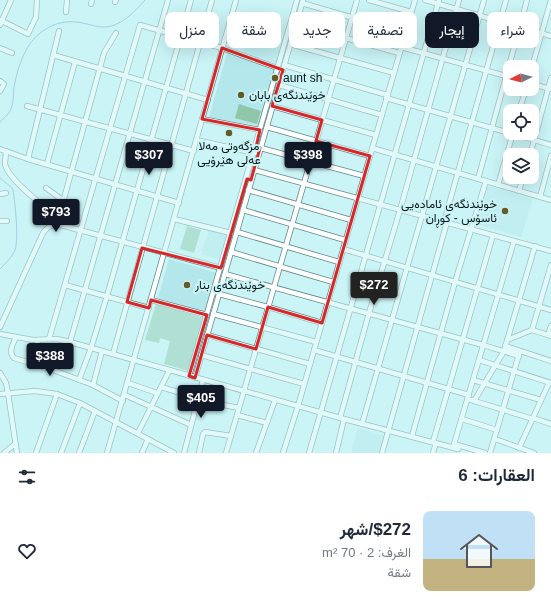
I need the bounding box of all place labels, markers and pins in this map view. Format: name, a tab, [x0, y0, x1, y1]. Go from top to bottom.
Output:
place label: aunt sh	[283, 71, 322, 85]
marker: aunt sh	[270, 73, 280, 83]
place label: خوێندنگەی بابان	[249, 88, 326, 103]
marker: خوێندنگەی بابان	[236, 90, 246, 100]
marker: مزگەوتی مەلا عەلی هێرۆیی	[224, 128, 234, 138]
place label: مزگەوتی مەلا عەلی هێرۆیی	[197, 139, 261, 168]
pin: $307	[125, 142, 173, 176]
pin: $398	[284, 142, 332, 176]
place label: خوێندنگەی ئامادەیی ئاسۆس - کوڕان	[401, 197, 497, 228]
pin: $793	[32, 199, 80, 233]
marker: خوێندنگەی ئامادەیی ئاسۆس - کوڕان	[500, 206, 510, 216]
pin: $272	[350, 272, 398, 306]
place label: خوێندنگەی بنار	[194, 278, 265, 293]
marker: خوێندنگەی بنار	[182, 280, 192, 290]
pin: $388	[26, 343, 74, 377]
pin: $405	[177, 385, 225, 419]

